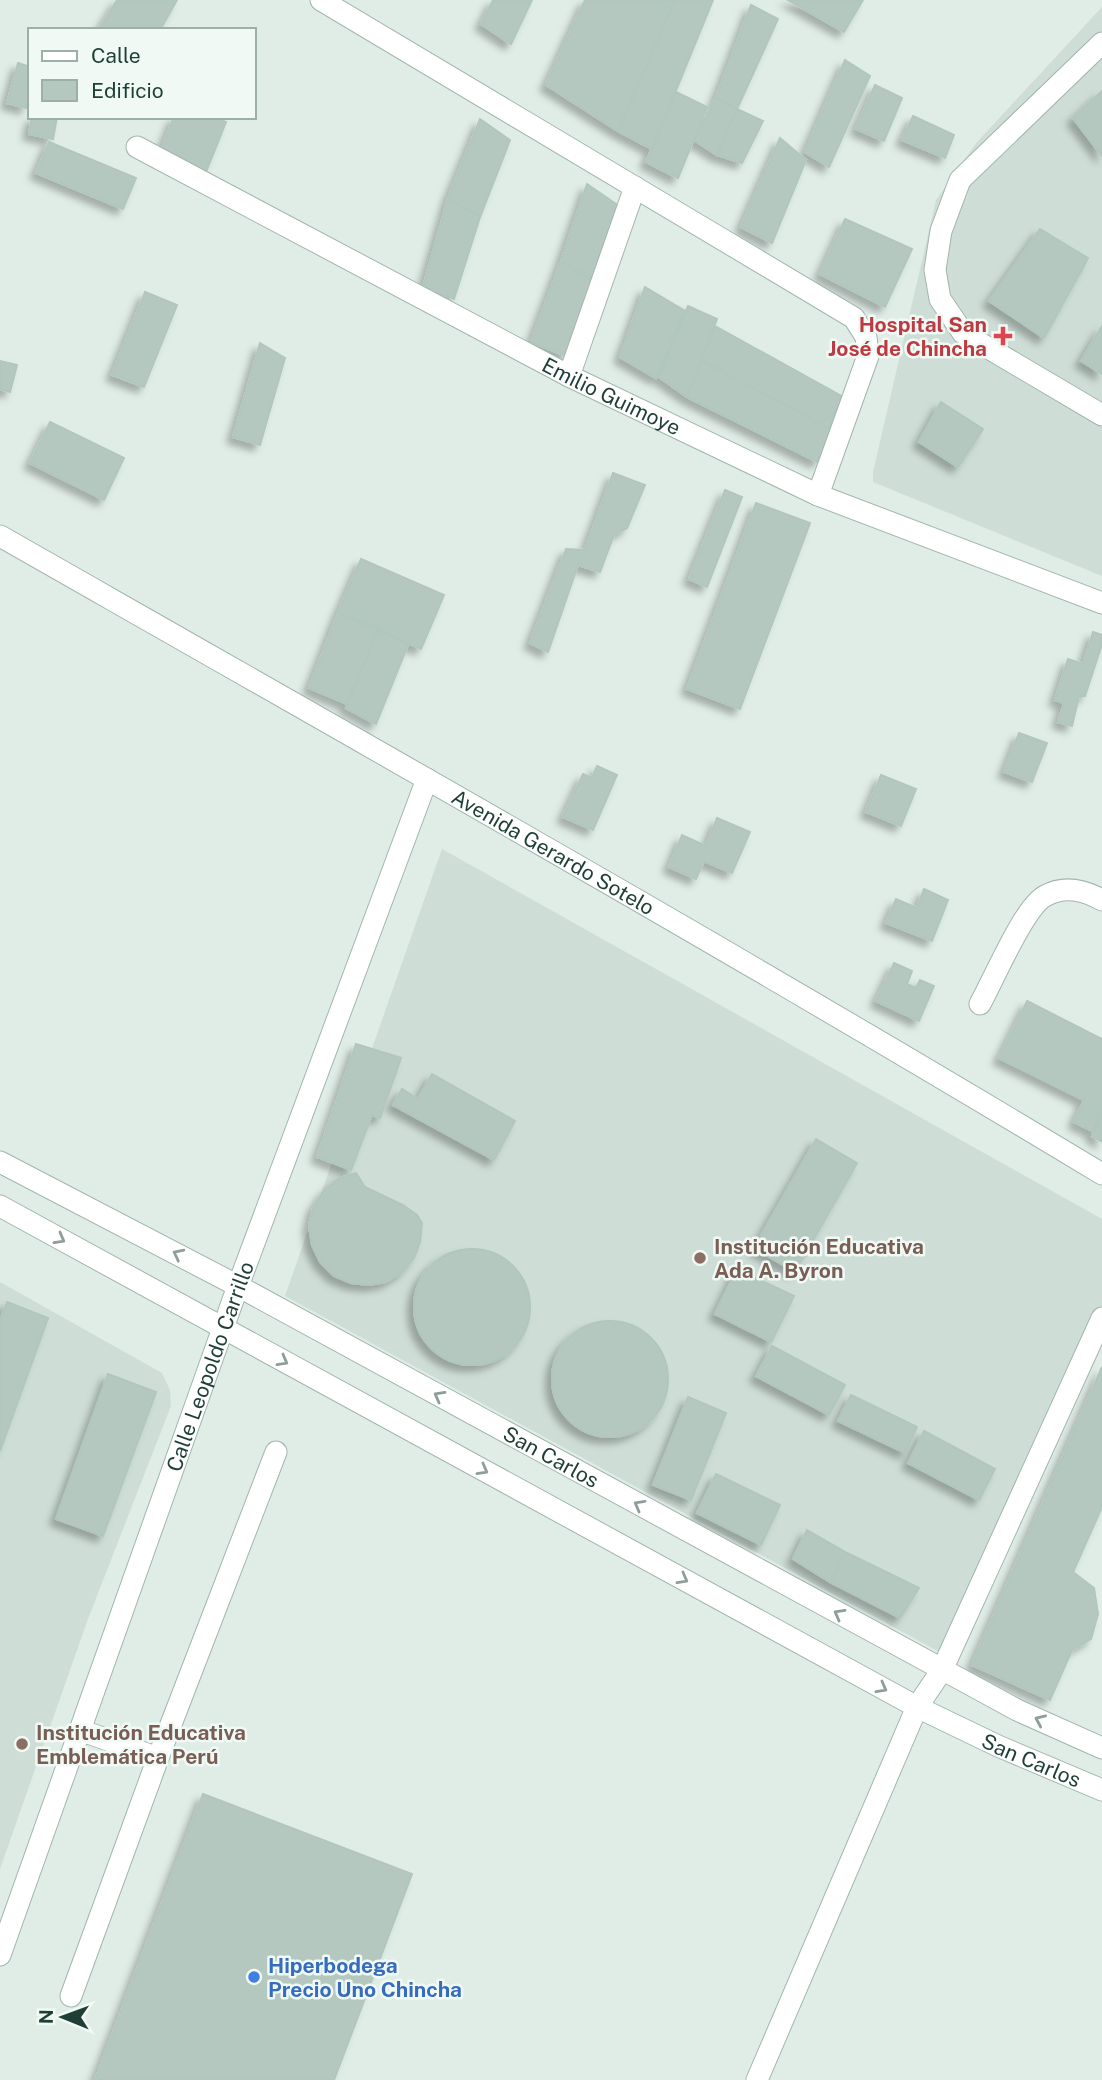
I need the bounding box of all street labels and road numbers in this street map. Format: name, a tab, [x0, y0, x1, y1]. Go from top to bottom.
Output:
street label: Emilio Guimoye	[538, 352, 685, 440]
street label: Avenida Gerardo Sotelo	[447, 784, 659, 920]
street label: Calle Leopoldo Carrillo	[161, 1258, 259, 1475]
street label: San Carlos	[499, 1420, 603, 1493]
street label: San Carlos	[978, 1728, 1085, 1792]

